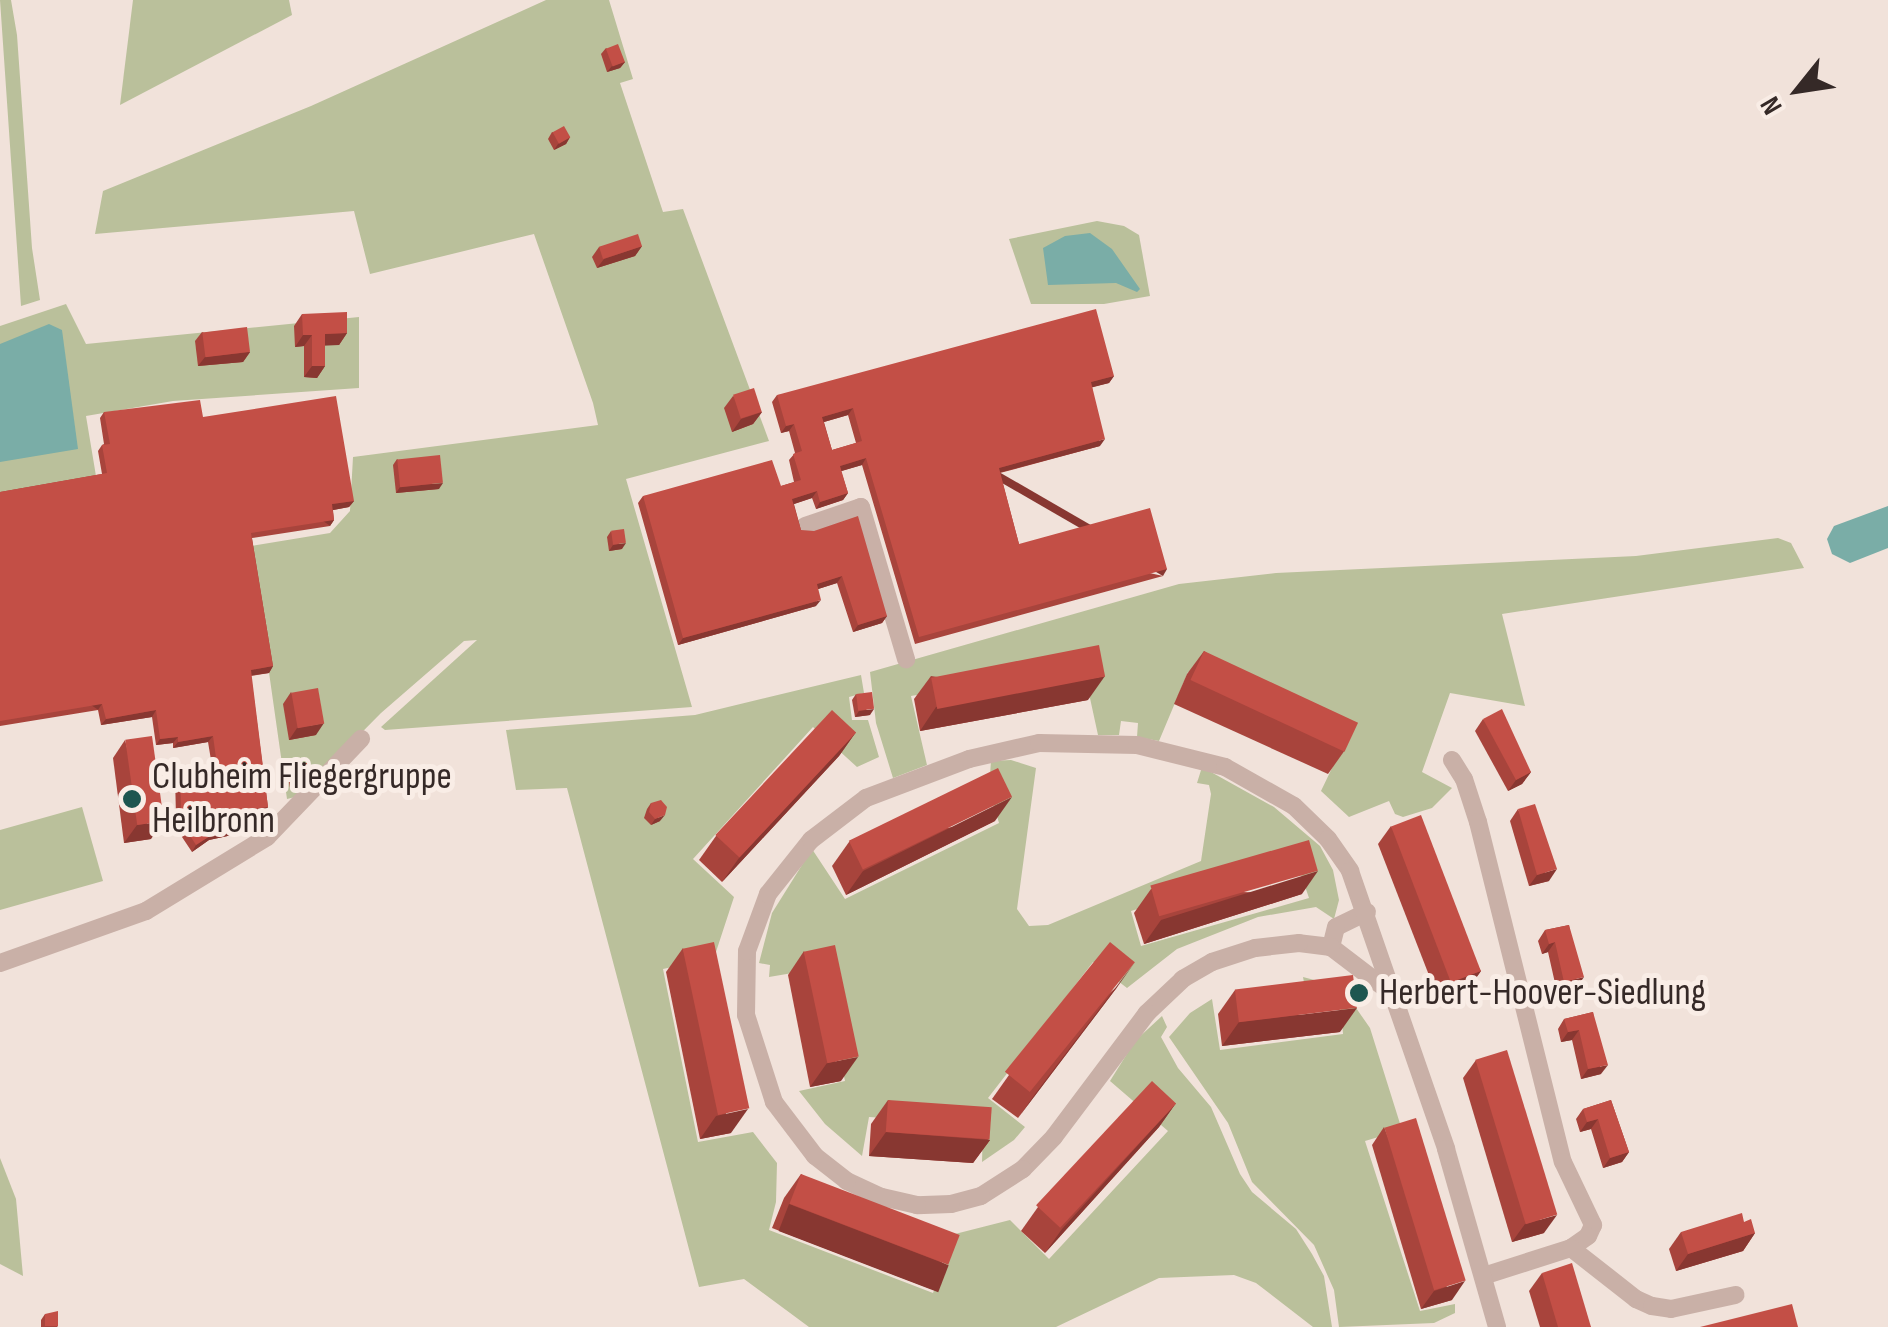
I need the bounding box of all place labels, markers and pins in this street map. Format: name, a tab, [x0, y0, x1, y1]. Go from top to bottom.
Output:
place label: Clubheim Fliegergruppe Heilbronn	[152, 754, 452, 844]
marker: Clubheim Fliegergruppe Heilbronn	[121, 788, 143, 810]
place label: Herbert-Hoover-Siedlung	[1379, 970, 1706, 1016]
marker: Herbert-Hoover-Siedlung	[1348, 982, 1370, 1004]

